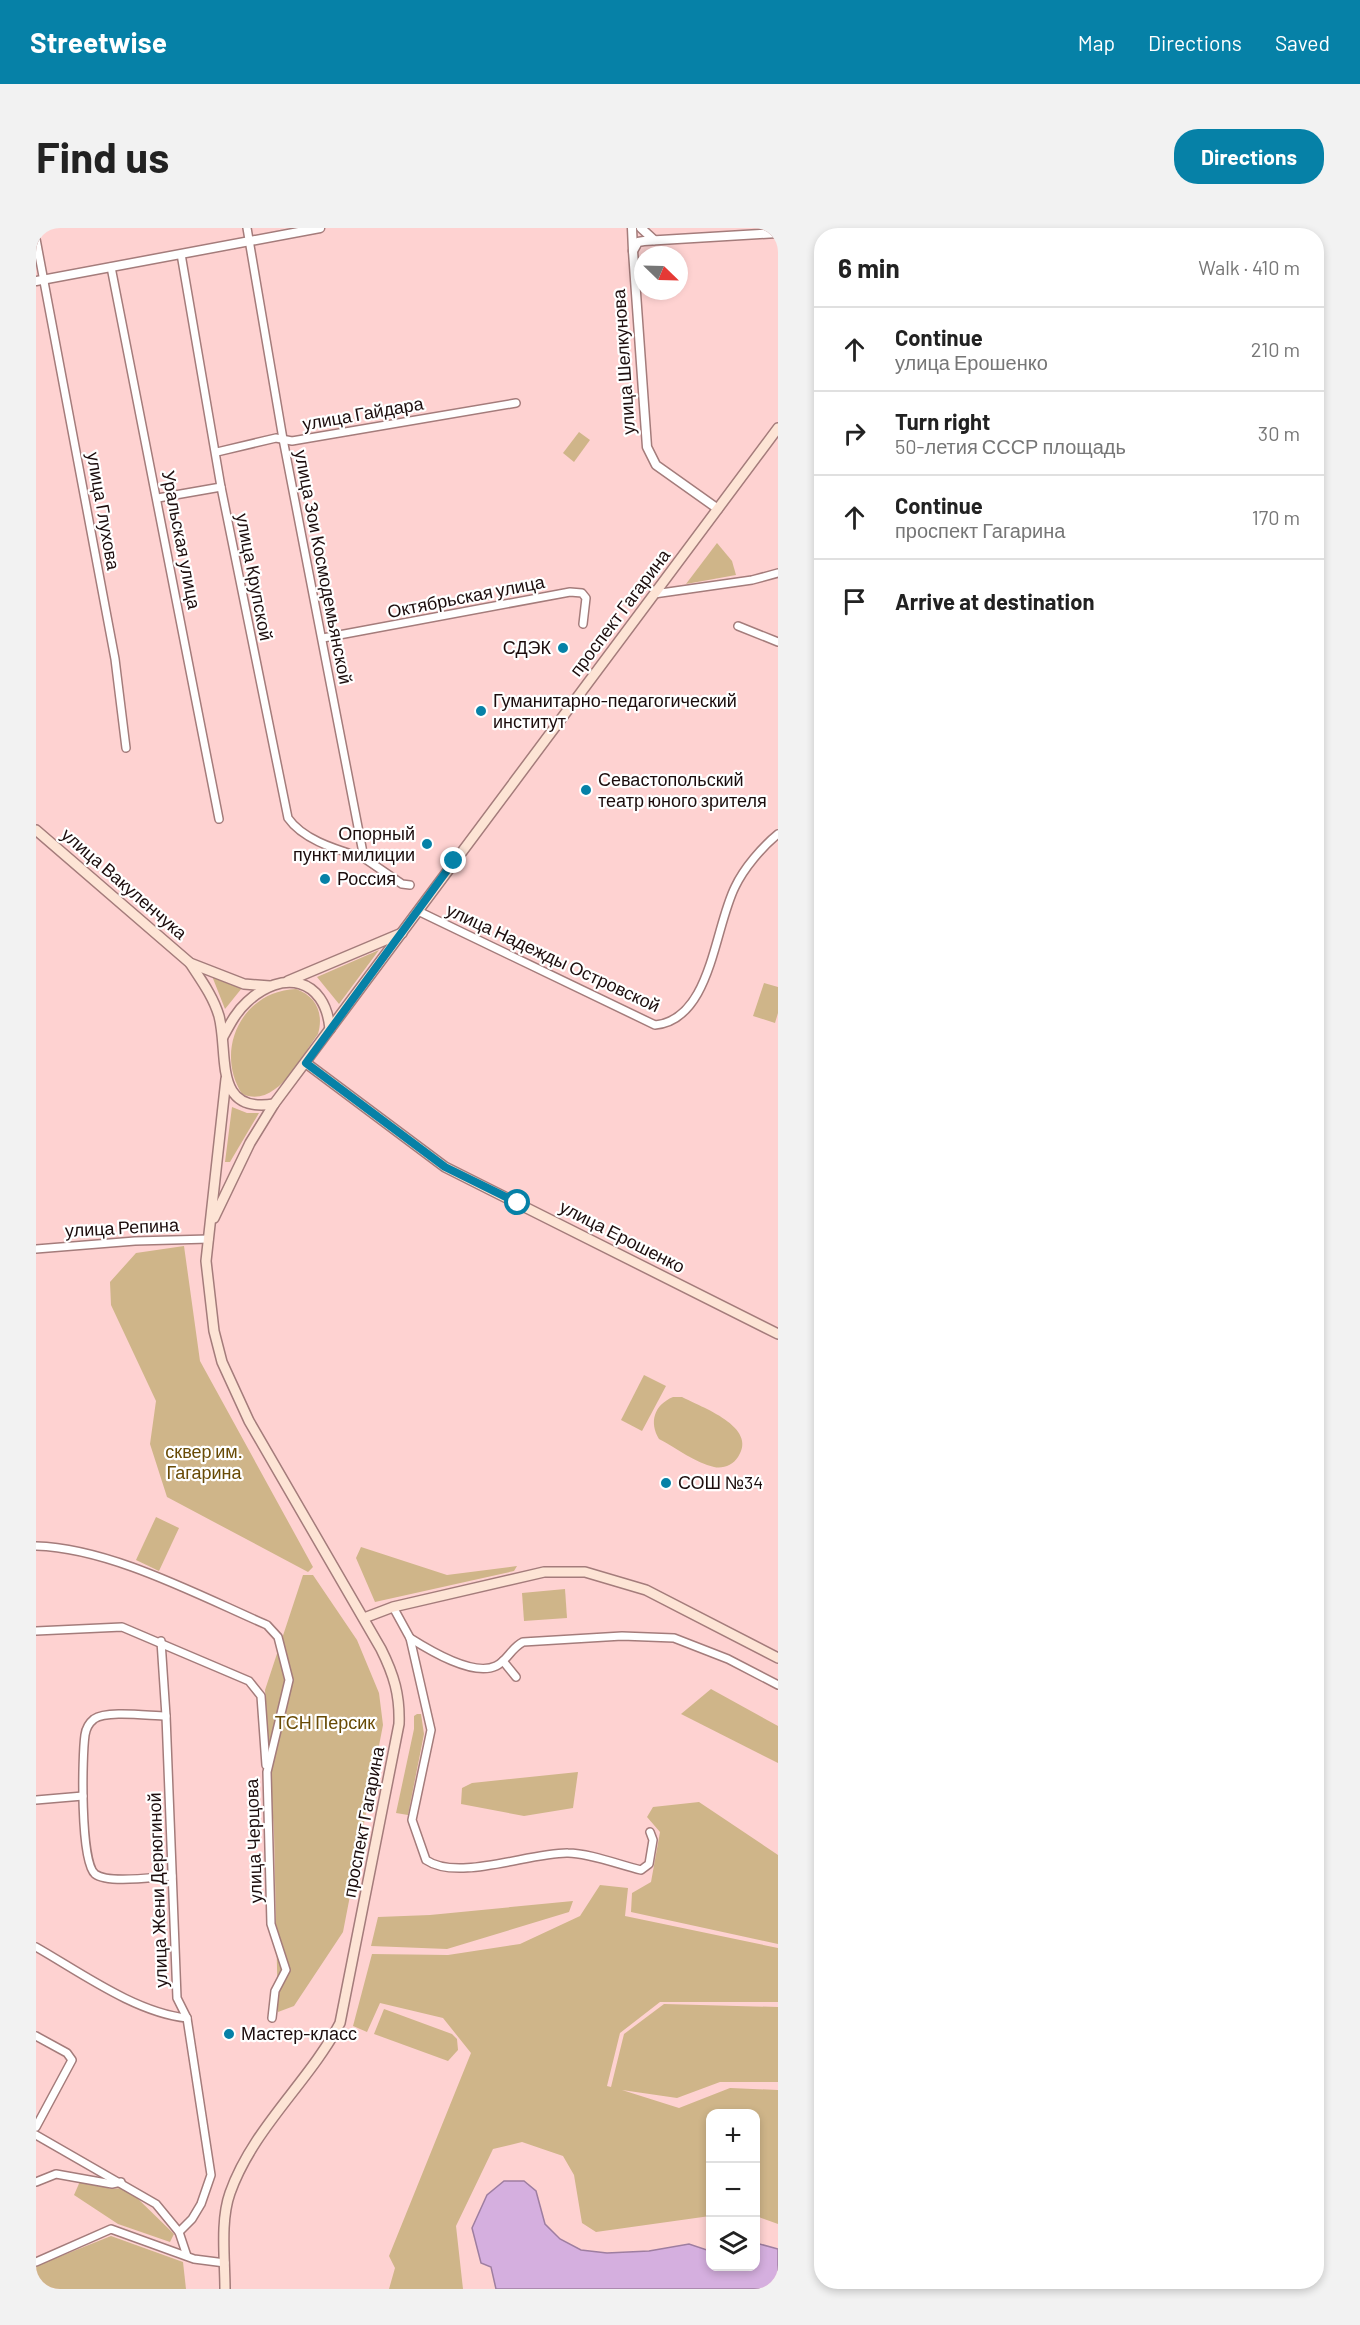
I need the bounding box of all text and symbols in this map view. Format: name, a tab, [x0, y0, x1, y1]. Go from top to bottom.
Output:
text: Streetwise	[30, 25, 167, 59]
text: Map	[1078, 30, 1115, 55]
text: Directions	[1148, 30, 1242, 55]
text: Saved	[1275, 30, 1330, 55]
button: Directions	[1174, 129, 1324, 184]
text: Find us	[36, 131, 169, 181]
north arrow	[634, 246, 688, 300]
text: 6 min	[838, 252, 900, 283]
text: Walk · 410 m	[1198, 255, 1300, 279]
street label: улица Шелкунова	[607, 288, 639, 436]
text: Continue	[895, 324, 983, 350]
icon: ahead	[838, 333, 871, 366]
text: 210 m	[1251, 337, 1300, 361]
text: улица Ерошенко	[895, 350, 1048, 374]
street label: улица Гайдара	[301, 391, 426, 434]
text: Turn right	[895, 408, 990, 434]
icon: right	[838, 417, 871, 450]
text: 30 m	[1258, 421, 1300, 445]
text: 50-летия СССР площадь	[895, 434, 1126, 458]
street label: улица Зои Космодемьянской	[290, 448, 358, 686]
street label: улица Глухова	[83, 450, 125, 573]
street label: Уральская улица	[158, 469, 206, 612]
text: Continue	[895, 492, 983, 518]
icon: ahead	[838, 501, 871, 534]
text: 170 m	[1252, 505, 1300, 529]
street label: улица Крупской	[232, 511, 278, 642]
text: проспект Гагарина	[895, 518, 1065, 542]
street label: проспект Гагарина	[564, 544, 675, 680]
street label: Октябрьская улица	[385, 570, 547, 622]
icon: arrive	[838, 585, 871, 618]
text: Arrive at destination	[895, 588, 1094, 614]
place label: СДЭК	[503, 636, 552, 658]
marker: СДЭК	[556, 641, 570, 655]
place label: Гуманитарно-педагогический институт	[493, 689, 737, 732]
marker: Гуманитарно-педагогический институт	[474, 704, 488, 718]
place label: Севастопольский театр юного зрителя	[598, 768, 767, 811]
marker: Севастопольский театр юного зрителя	[579, 783, 593, 797]
place label: Опорный пункт милиции	[293, 822, 415, 865]
street label: улица Вакуленчука	[57, 823, 193, 944]
marker: Опорный пункт милиции	[420, 837, 434, 851]
route end	[440, 847, 466, 873]
place label: Россия	[337, 867, 396, 889]
marker: Россия	[318, 872, 332, 886]
street label: улица Надежды Островской	[443, 898, 664, 1016]
route start	[504, 1189, 530, 1215]
street label: улица Ерошенко	[556, 1195, 689, 1277]
street label: улица Репина	[64, 1213, 180, 1241]
park label: сквер им. Гагарина	[165, 1440, 243, 1483]
place label: СОШ №34	[678, 1471, 763, 1493]
marker: СОШ №34	[659, 1476, 673, 1490]
park label: ТСН Персик	[275, 1711, 375, 1733]
street label: проспект Гагарина	[338, 1743, 389, 1899]
street label: улица Черцова	[240, 1777, 266, 1904]
street label: улица Жени Дерюгиной	[143, 1792, 171, 1988]
place label: Мастер-класс	[241, 2022, 357, 2044]
marker: Мастер-класс	[222, 2027, 236, 2041]
map controls	[706, 2109, 760, 2271]
button: +	[706, 2109, 760, 2163]
button: −	[706, 2163, 760, 2217]
button: layers	[706, 2217, 760, 2271]

